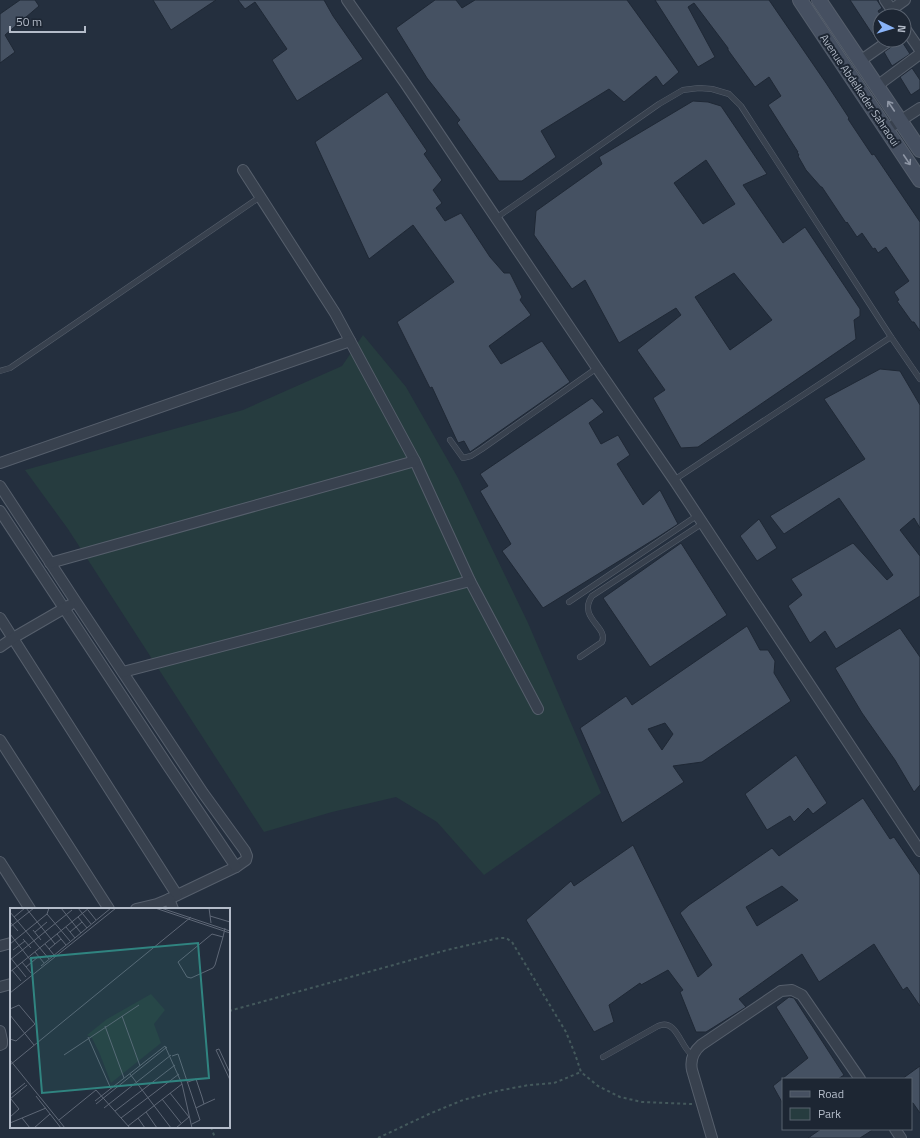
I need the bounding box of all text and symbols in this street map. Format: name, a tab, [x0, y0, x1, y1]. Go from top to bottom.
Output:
scale bar	[10, 8, 85, 34]
north arrow	[872, 8, 912, 48]
text: 50 m	[16, 12, 42, 31]
text: N	[894, 24, 910, 33]
street label: Avenue Abdelkader Sahraoui	[816, 31, 904, 149]
one-way arrow	[887, 101, 895, 112]
one-way arrow	[903, 155, 911, 166]
inset map	[10, 908, 230, 1128]
legend	[782, 1078, 912, 1130]
text: Road	[818, 1084, 844, 1103]
text: Park	[818, 1104, 841, 1123]

